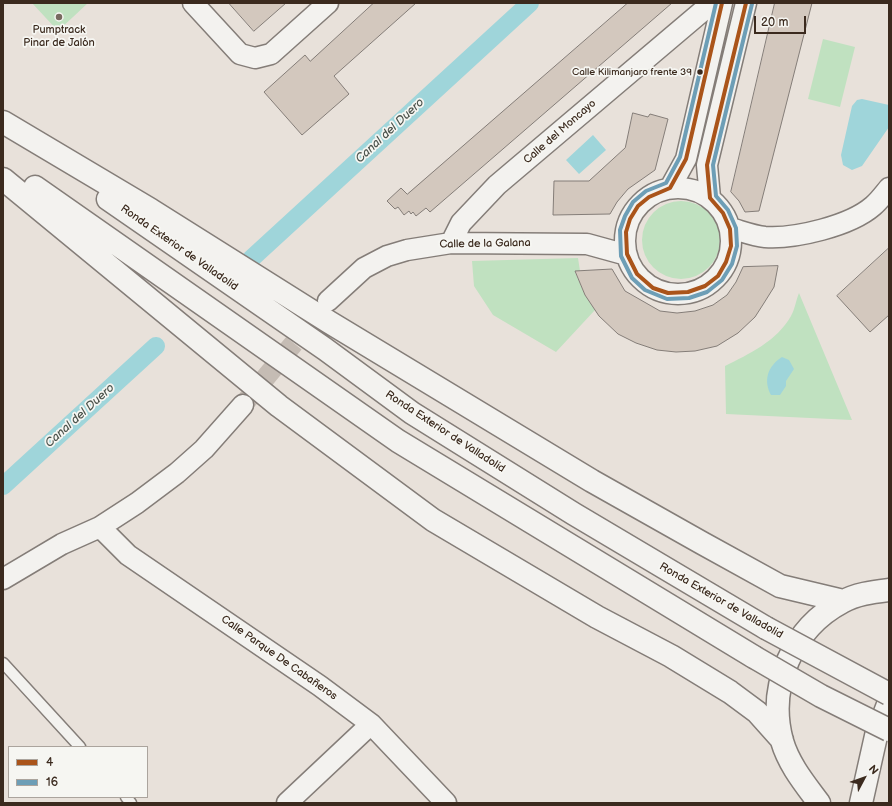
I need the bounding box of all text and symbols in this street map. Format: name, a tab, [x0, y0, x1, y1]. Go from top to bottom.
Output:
scale bar	[756, 8, 808, 34]
marker: Pumptrack Pinar de Jalón	[54, 12, 64, 22]
text: 20 m	[761, 15, 788, 30]
place label: Pumptrack Pinar de Jalón	[23, 23, 95, 49]
place label: Calle Kilimanjaro frente 39	[572, 66, 692, 78]
marker: Calle Kilimanjaro frente 39	[695, 67, 705, 77]
water label: Canal del Duero	[353, 96, 427, 166]
street label: Calle del Moncayo	[521, 97, 599, 167]
street label: Ronda Exterior de Valladolid	[118, 202, 240, 294]
street label: Calle de la Galana	[439, 237, 531, 251]
water label: Canal del Duero	[42, 381, 118, 451]
street label: Ronda Exterior de Valladolid	[383, 388, 507, 476]
street label: Ronda Exterior de Valladolid	[657, 560, 785, 642]
street label: Calle Parque De Cabañeros	[218, 613, 340, 703]
legend	[8, 746, 148, 798]
text: 4	[46, 755, 53, 770]
north arrow	[844, 758, 884, 798]
text: N	[866, 762, 881, 777]
text: 16	[46, 775, 58, 790]

